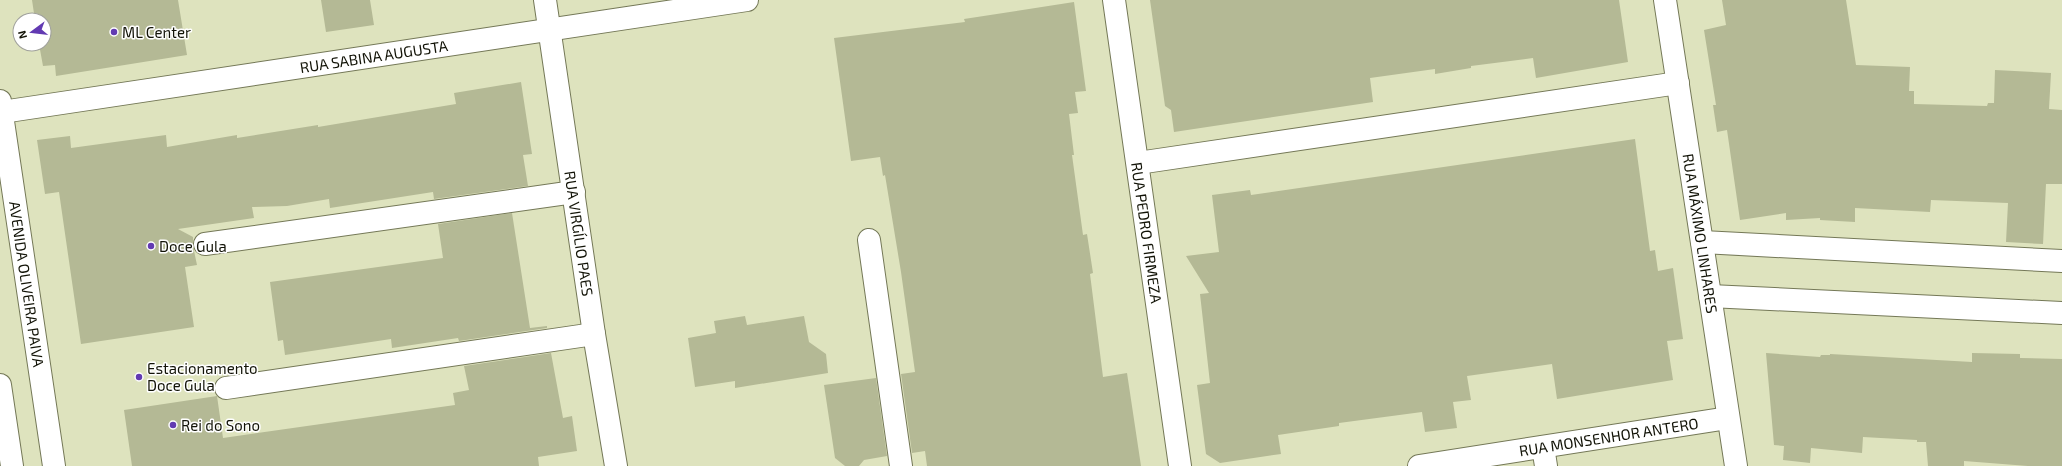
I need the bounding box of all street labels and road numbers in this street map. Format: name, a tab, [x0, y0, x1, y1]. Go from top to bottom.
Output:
street label: RUA SABINA AUGUSTA	[299, 36, 450, 76]
street label: RUA MÁXIMO LINHARES	[1679, 152, 1722, 314]
street label: RUA PEDRO FIRMEZA	[1128, 161, 1166, 305]
street label: RUA VIRGÍLIO PAES	[561, 170, 597, 297]
street label: AVENIDA OLIVEIRA PAIVA	[6, 200, 48, 369]
street label: RUA MONSENHOR ANTERO	[1518, 414, 1700, 459]

